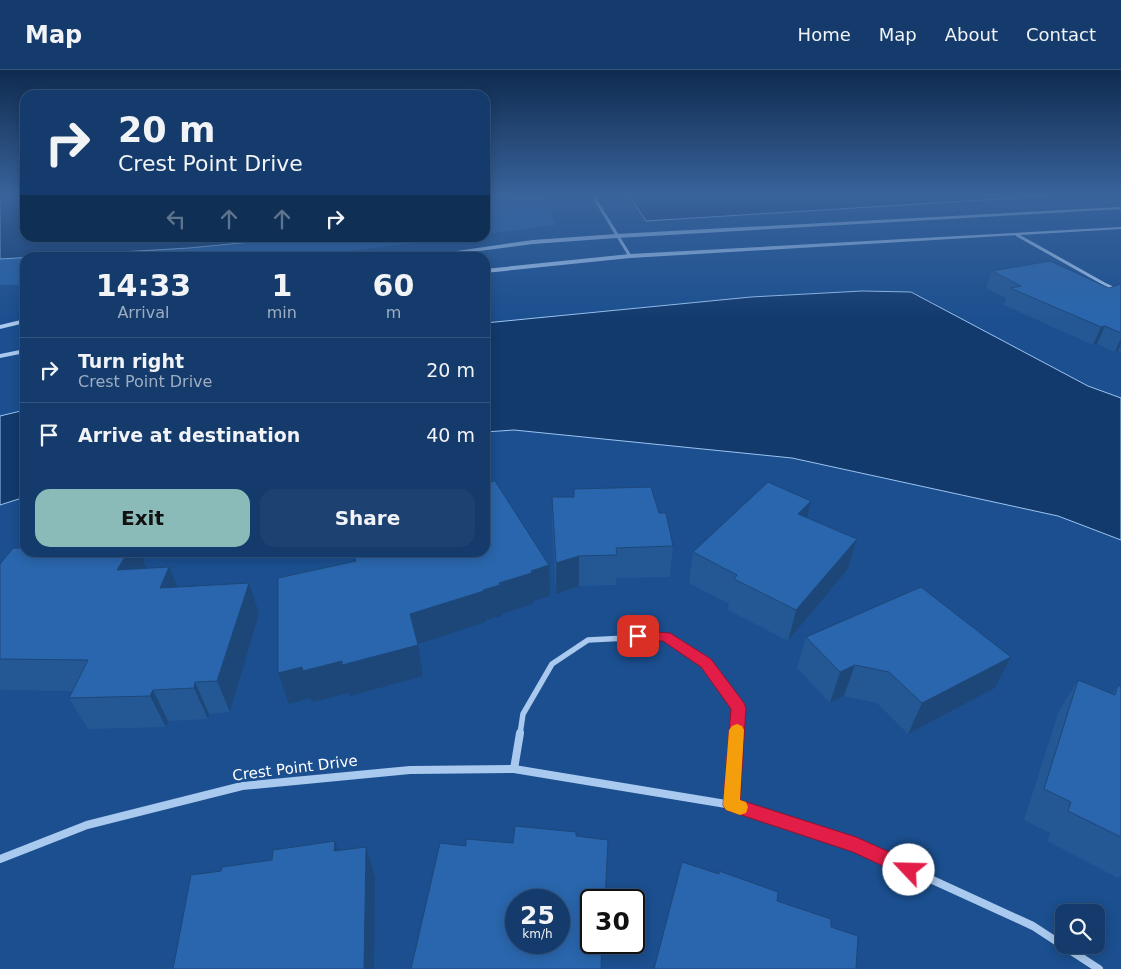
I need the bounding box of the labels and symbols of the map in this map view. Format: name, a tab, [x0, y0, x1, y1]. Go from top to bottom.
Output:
pin	[617, 615, 659, 657]
street label: Crest Point Drive	[231, 751, 359, 785]
position arrow	[882, 843, 934, 895]
speed limit sign: 30	[580, 889, 645, 954]

